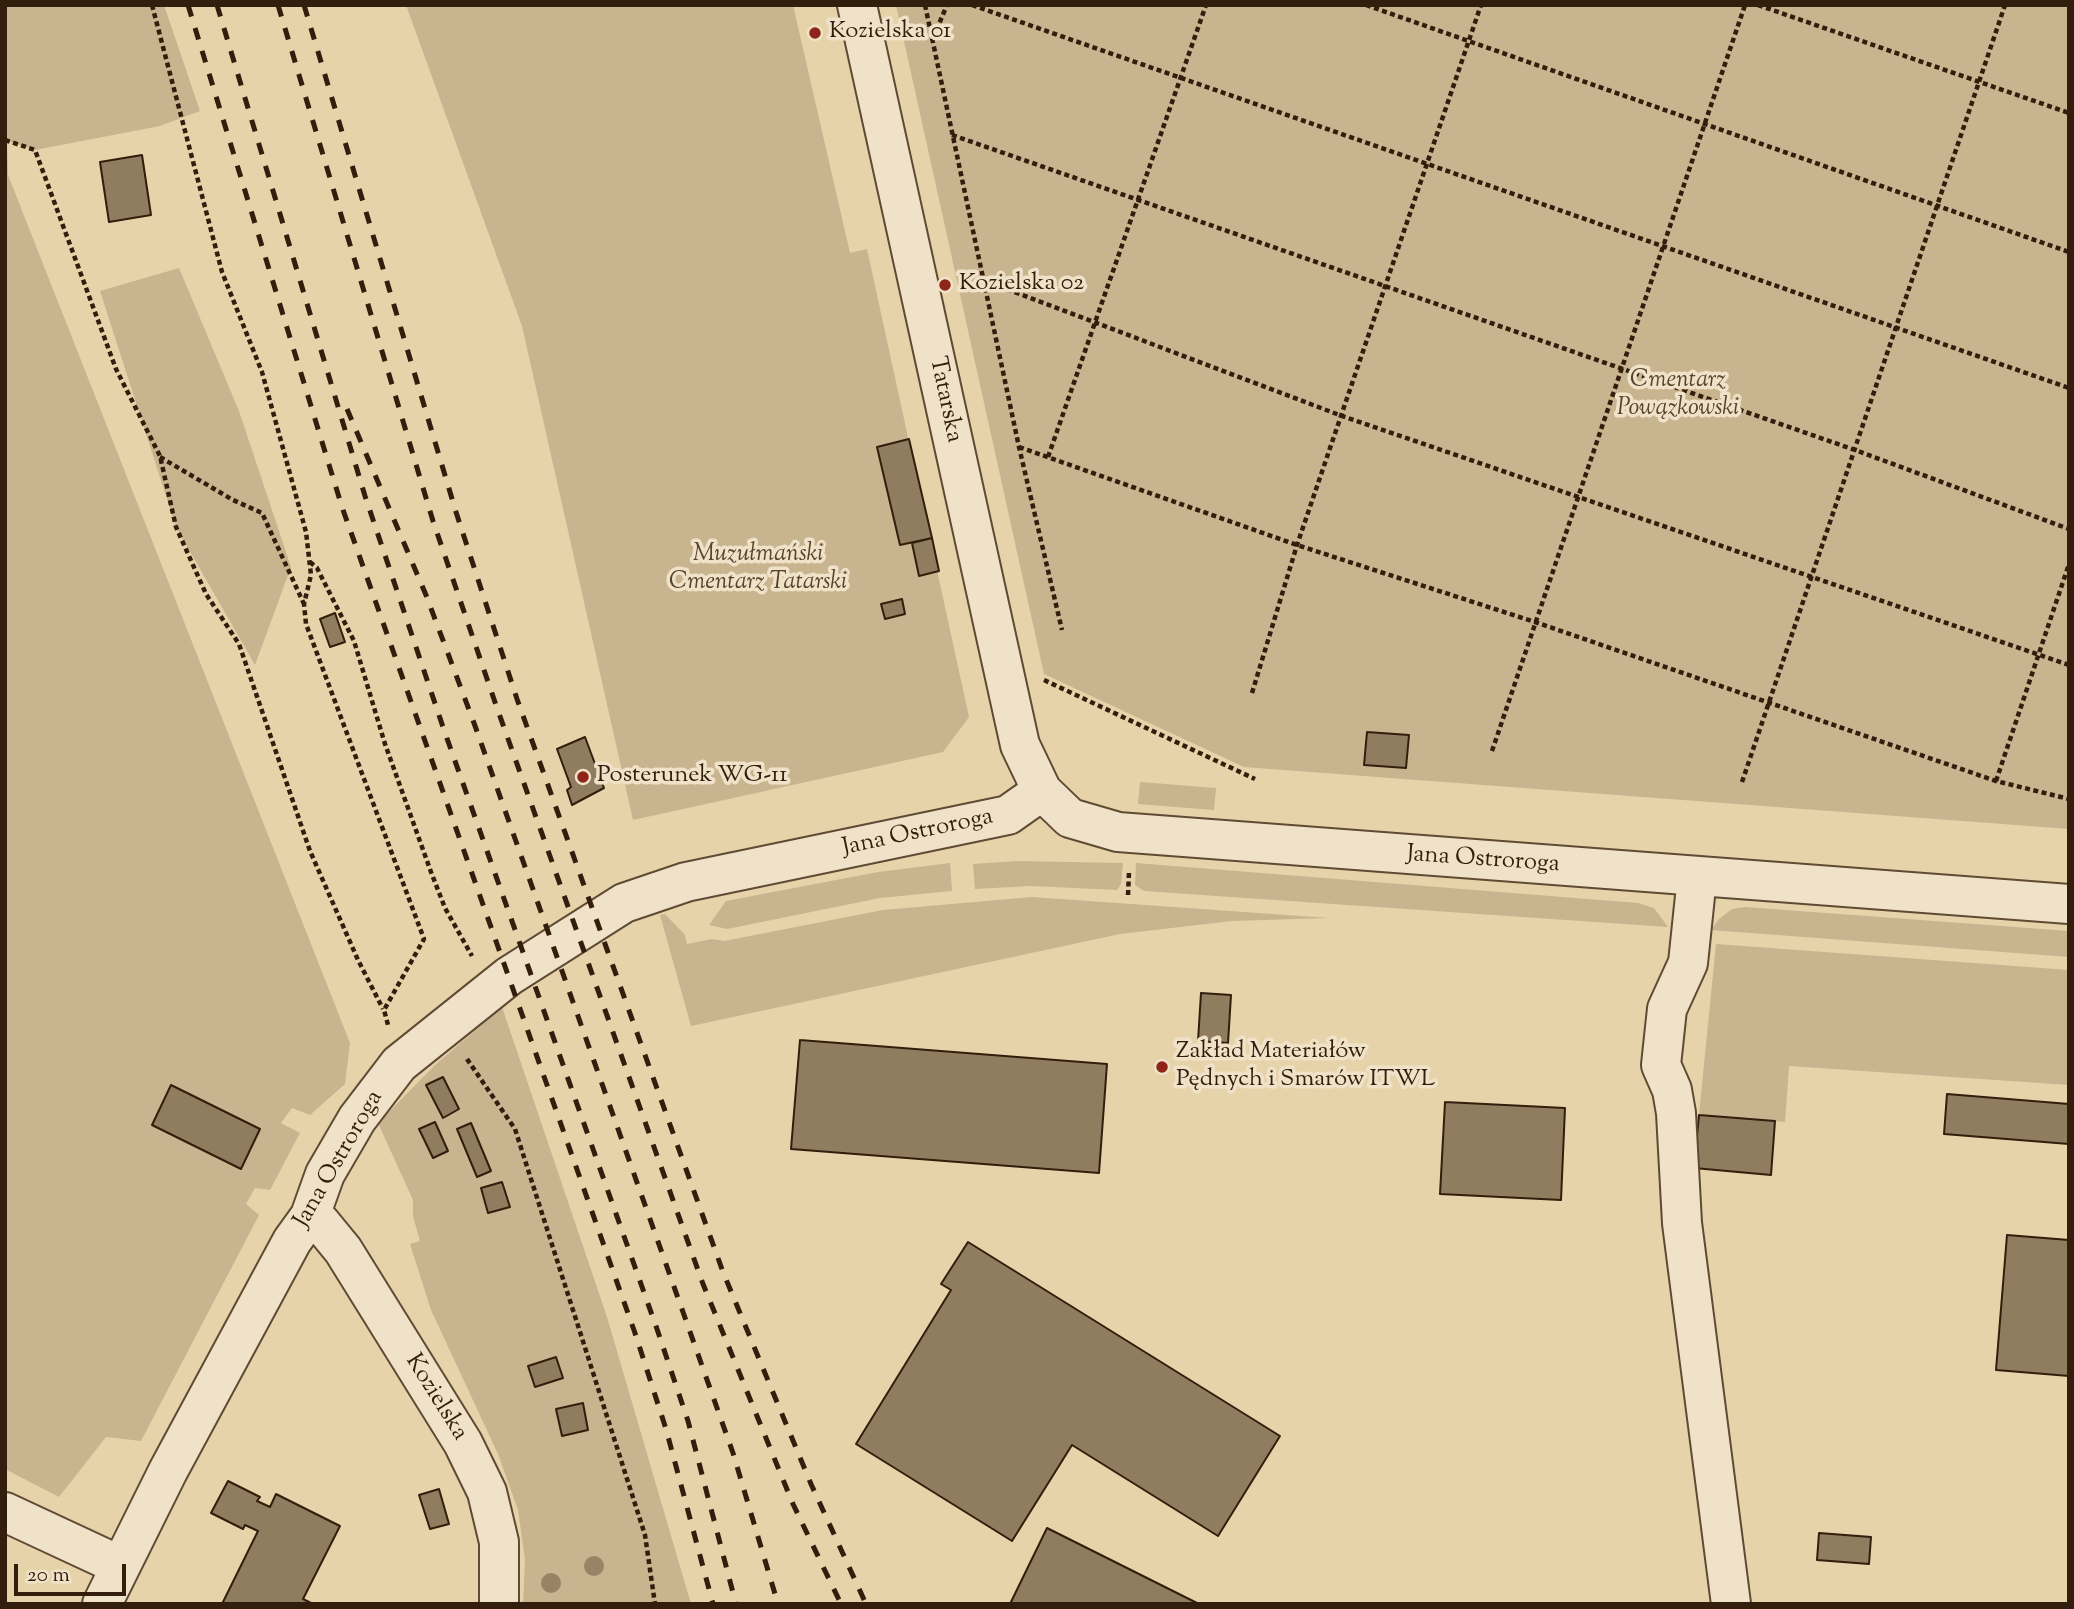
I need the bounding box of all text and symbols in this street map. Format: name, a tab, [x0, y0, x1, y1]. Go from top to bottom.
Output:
place label: Kozielska 01	[829, 19, 951, 47]
marker: Kozielska 01	[807, 25, 823, 41]
place label: Kozielska 02	[959, 271, 1084, 299]
marker: Kozielska 02	[937, 277, 953, 293]
street label: Tatarska	[921, 354, 967, 446]
park label: Cmentarz Powązkowski	[1617, 368, 1739, 424]
park label: Muzułmański Cmentarz Tatarski	[669, 542, 847, 598]
place label: Posterunek WG-11	[597, 763, 787, 791]
marker: Posterunek WG-11	[575, 769, 591, 785]
street label: Jana Ostroroga	[840, 804, 996, 864]
street label: Jana Ostroroga	[1405, 841, 1561, 881]
place label: Zakład Materiałów Pędnych i Smarów ITWL	[1176, 1039, 1435, 1095]
marker: Zakład Materiałów Pędnych i Smarów ITWL	[1154, 1059, 1170, 1075]
street label: Jana Ostroroga	[289, 1086, 391, 1234]
street label: Kozielska	[397, 1349, 473, 1447]
scale bar	[18, 1550, 130, 1594]
text: 20 m	[27, 1561, 70, 1591]

